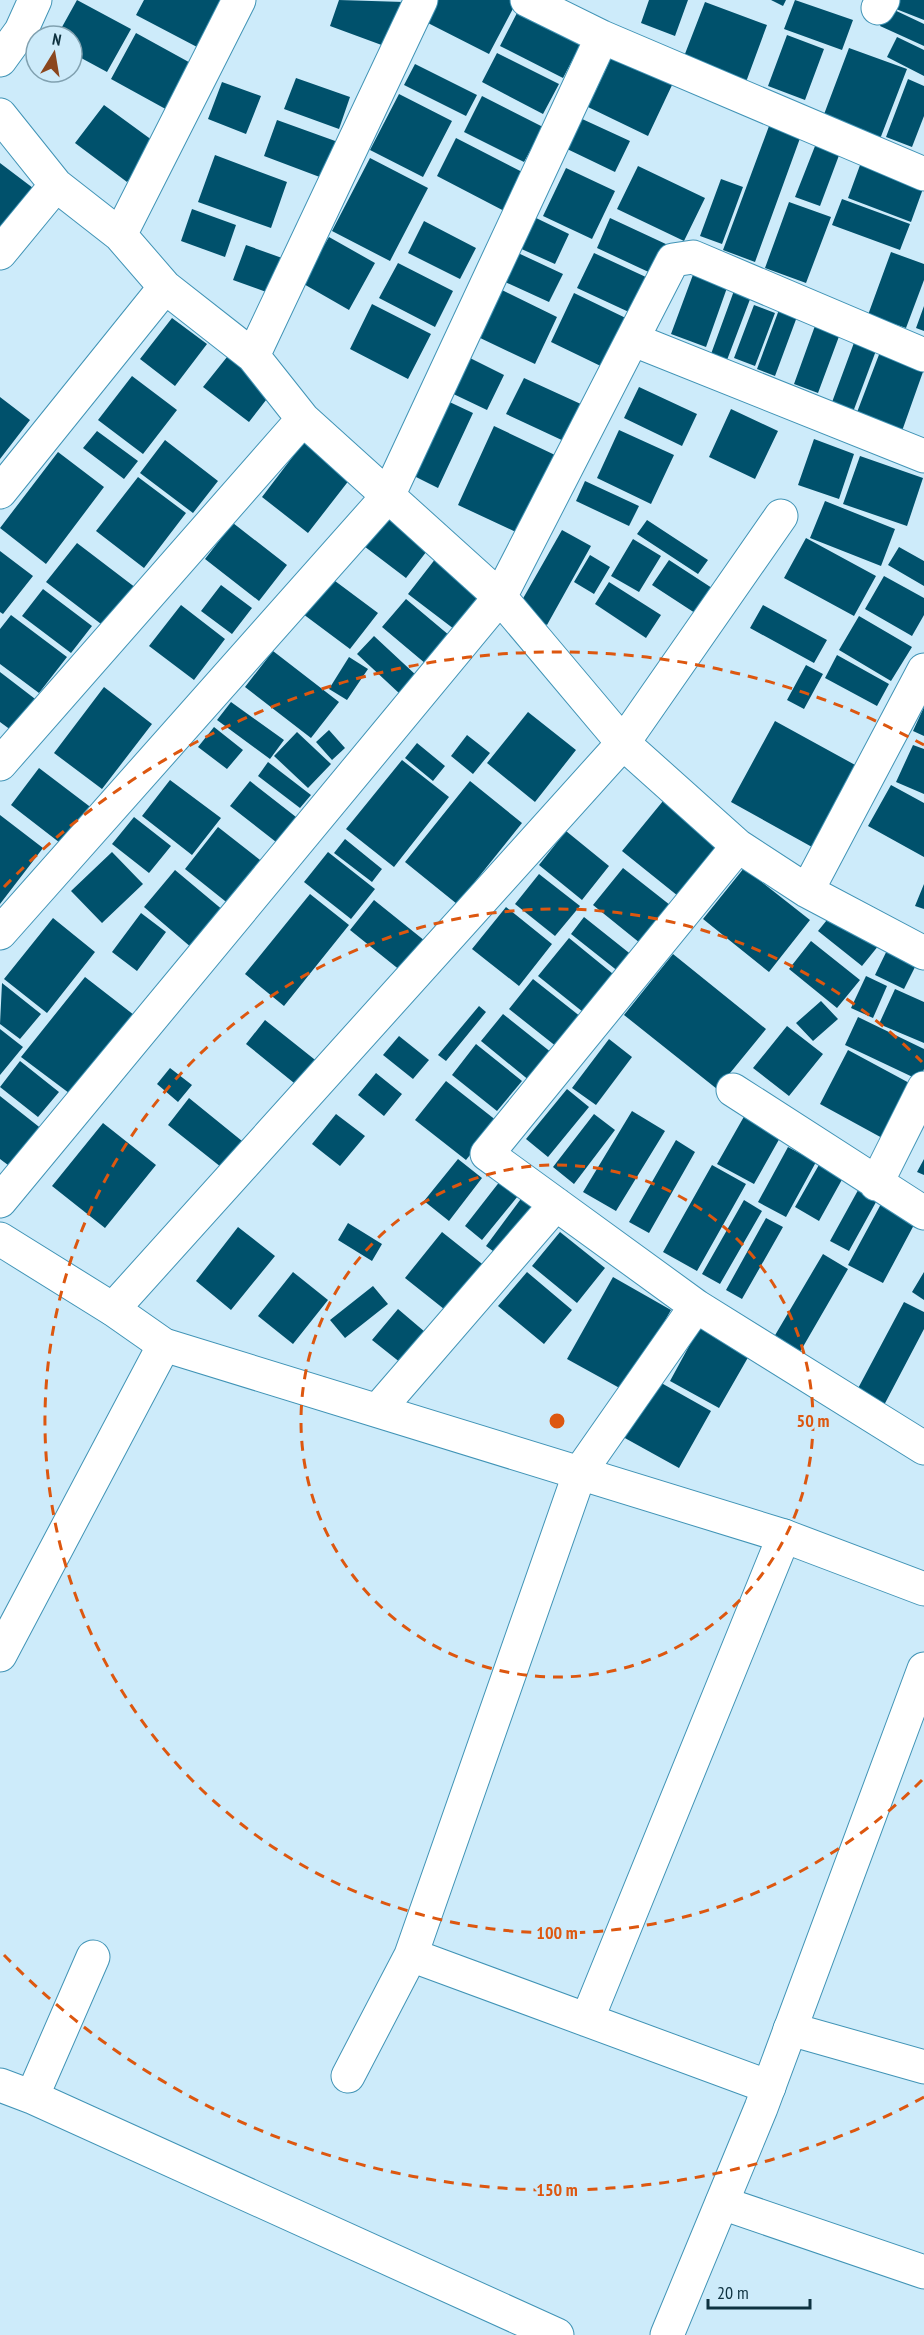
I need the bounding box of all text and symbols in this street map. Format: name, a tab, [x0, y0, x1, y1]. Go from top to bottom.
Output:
north arrow	[24, 24, 84, 84]
text: N	[51, 29, 63, 50]
text: 50 m	[797, 1409, 829, 1432]
centre of rings	[547, 1411, 567, 1431]
text: 100 m	[536, 1921, 578, 1944]
text: 150 m	[536, 2178, 578, 2201]
scale bar	[708, 2272, 810, 2310]
text: 20 m	[717, 2281, 749, 2304]

